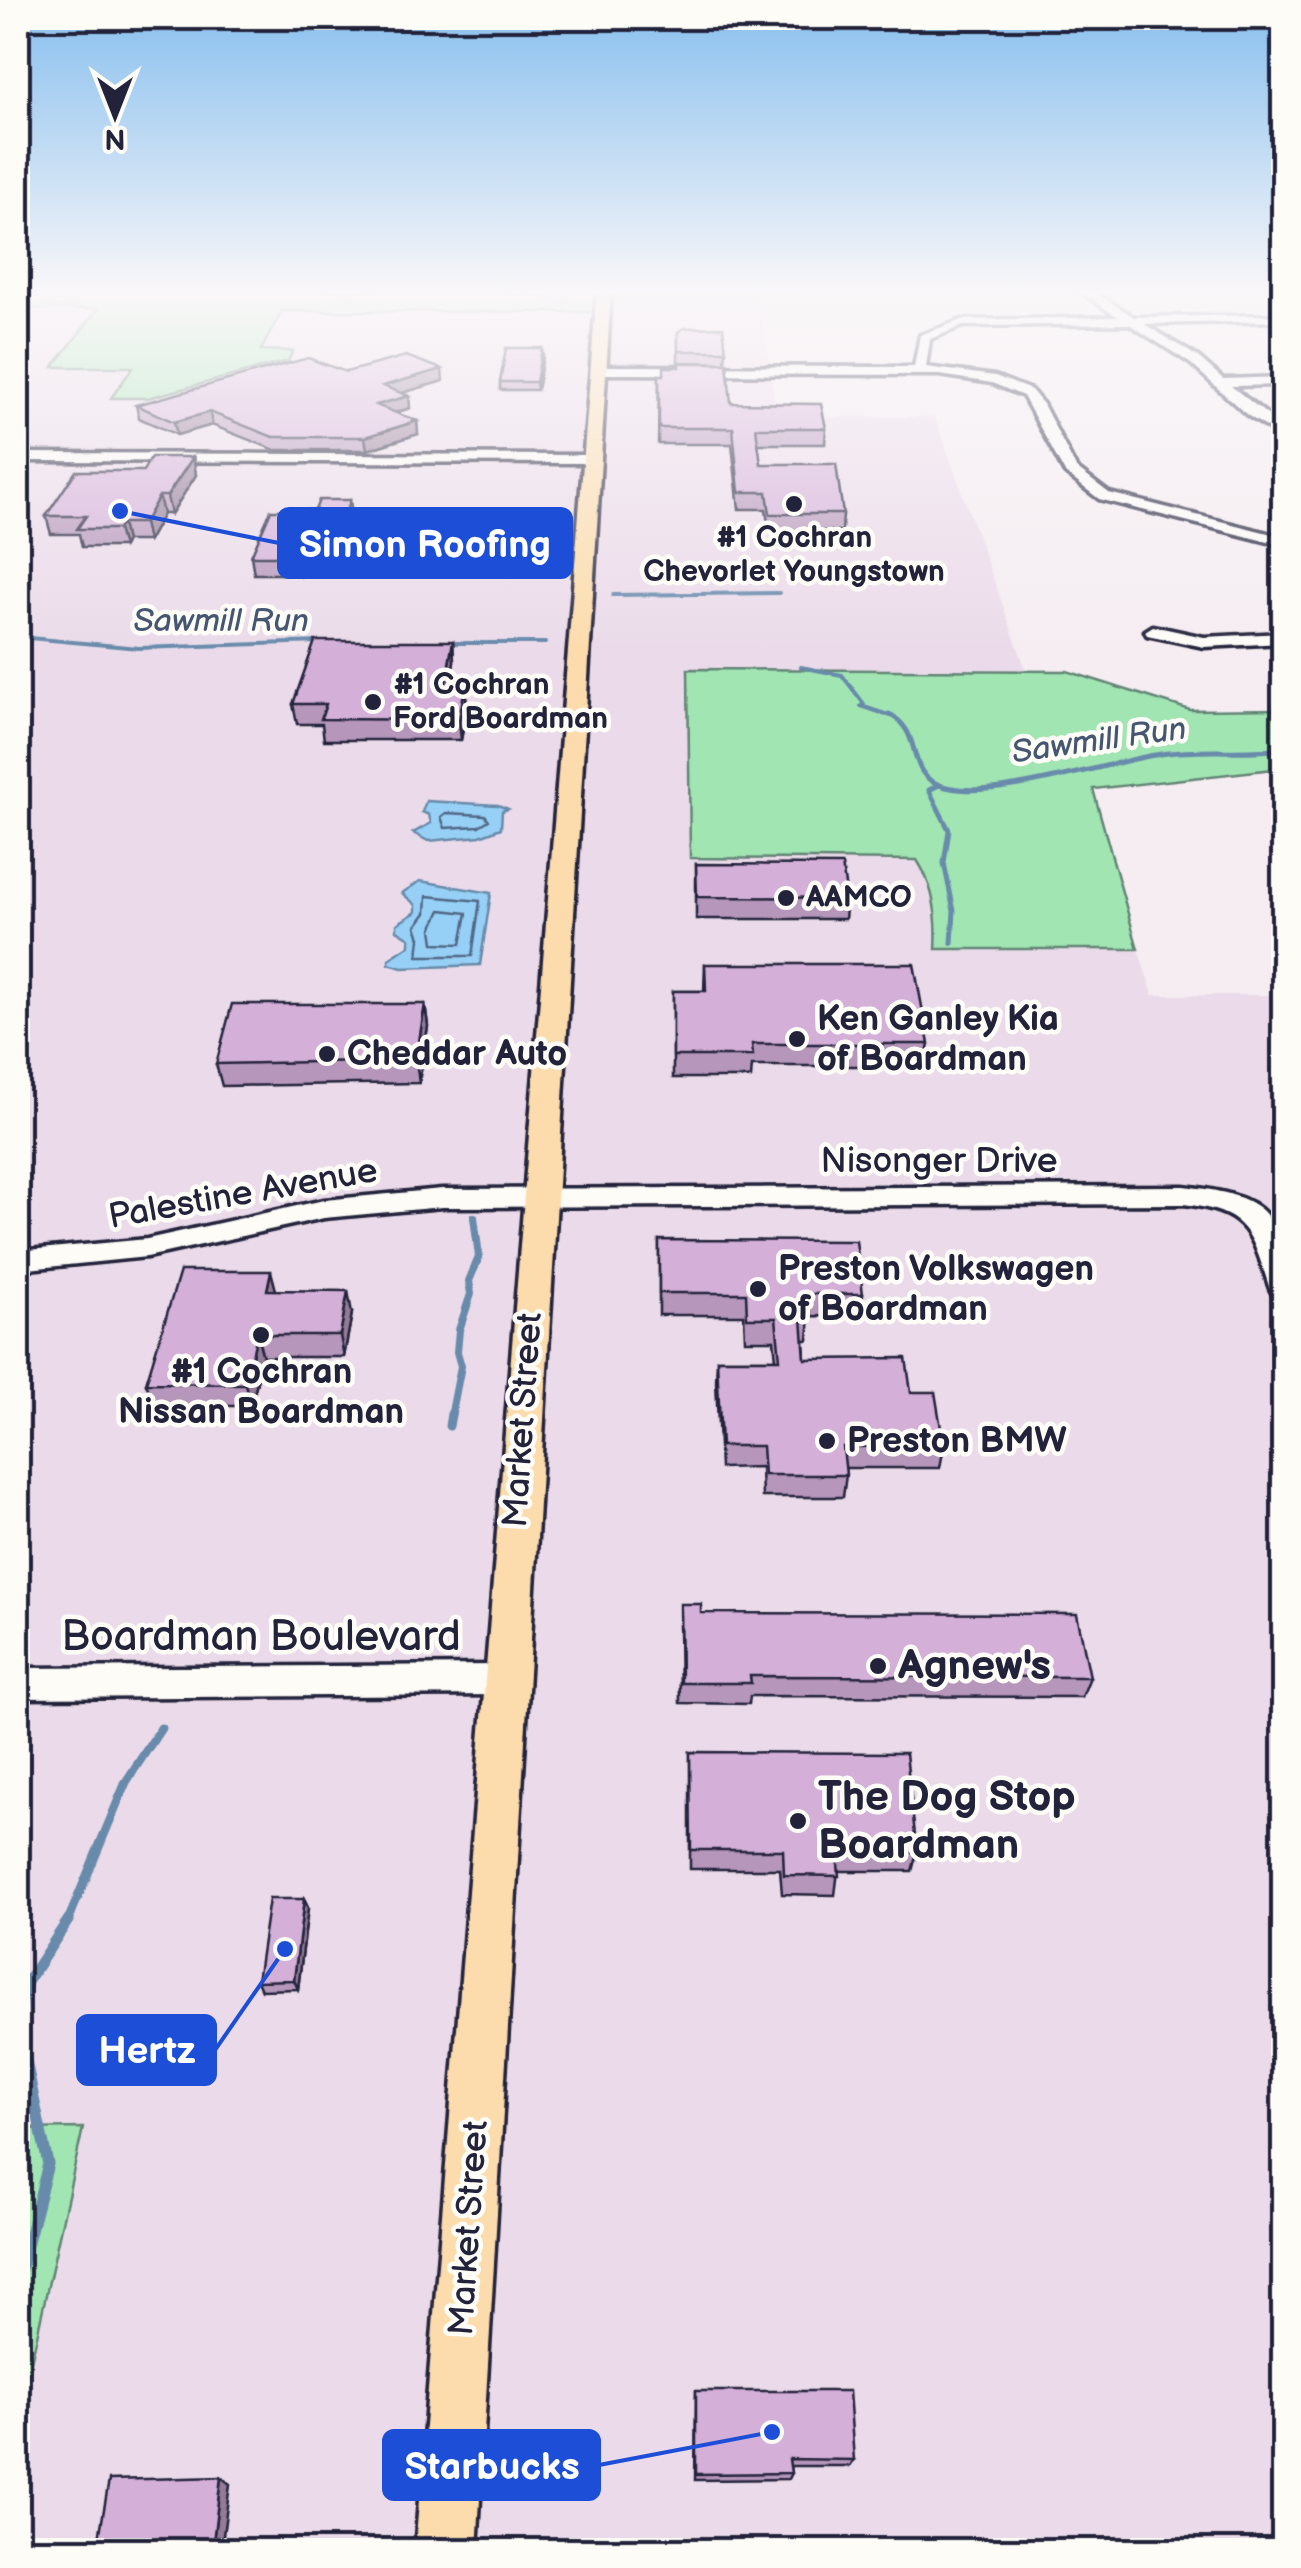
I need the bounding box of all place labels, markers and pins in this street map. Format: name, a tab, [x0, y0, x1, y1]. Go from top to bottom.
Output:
marker: #1 Cochran Chevorlet Youngstown	[783, 493, 805, 515]
callout: Simon Roofing	[279, 509, 571, 577]
place label: #1 Cochran Chevorlet Youngstown	[643, 520, 945, 590]
place label: #1 Cochran Ford Boardman	[393, 667, 608, 737]
marker: #1 Cochran Ford Boardman	[362, 691, 384, 713]
place label: AAMCO	[805, 880, 912, 916]
marker: AAMCO	[775, 887, 797, 909]
place label: Ken Ganley Kia of Boardman	[817, 998, 1059, 1081]
marker: Ken Ganley Kia of Boardman	[786, 1028, 808, 1050]
place label: Cheddar Auto	[347, 1033, 567, 1076]
marker: Cheddar Auto	[316, 1043, 338, 1065]
place label: Preston Volkswagen of Boardman	[778, 1248, 1094, 1331]
marker: Preston Volkswagen of Boardman	[747, 1278, 769, 1300]
marker: #1 Cochran Nissan Boardman	[250, 1324, 272, 1346]
place label: #1 Cochran Nissan Boardman	[118, 1351, 404, 1434]
place label: Preston BMW	[847, 1420, 1067, 1463]
marker: Preston BMW	[816, 1430, 838, 1452]
place label: Agnew's	[897, 1641, 1051, 1692]
marker: Agnew's	[867, 1655, 889, 1677]
place label: The Dog Stop Boardman	[818, 1772, 1076, 1871]
marker: The Dog Stop Boardman	[787, 1810, 809, 1832]
callout: Hertz	[78, 2016, 215, 2084]
callout: Starbucks	[384, 2431, 599, 2499]

